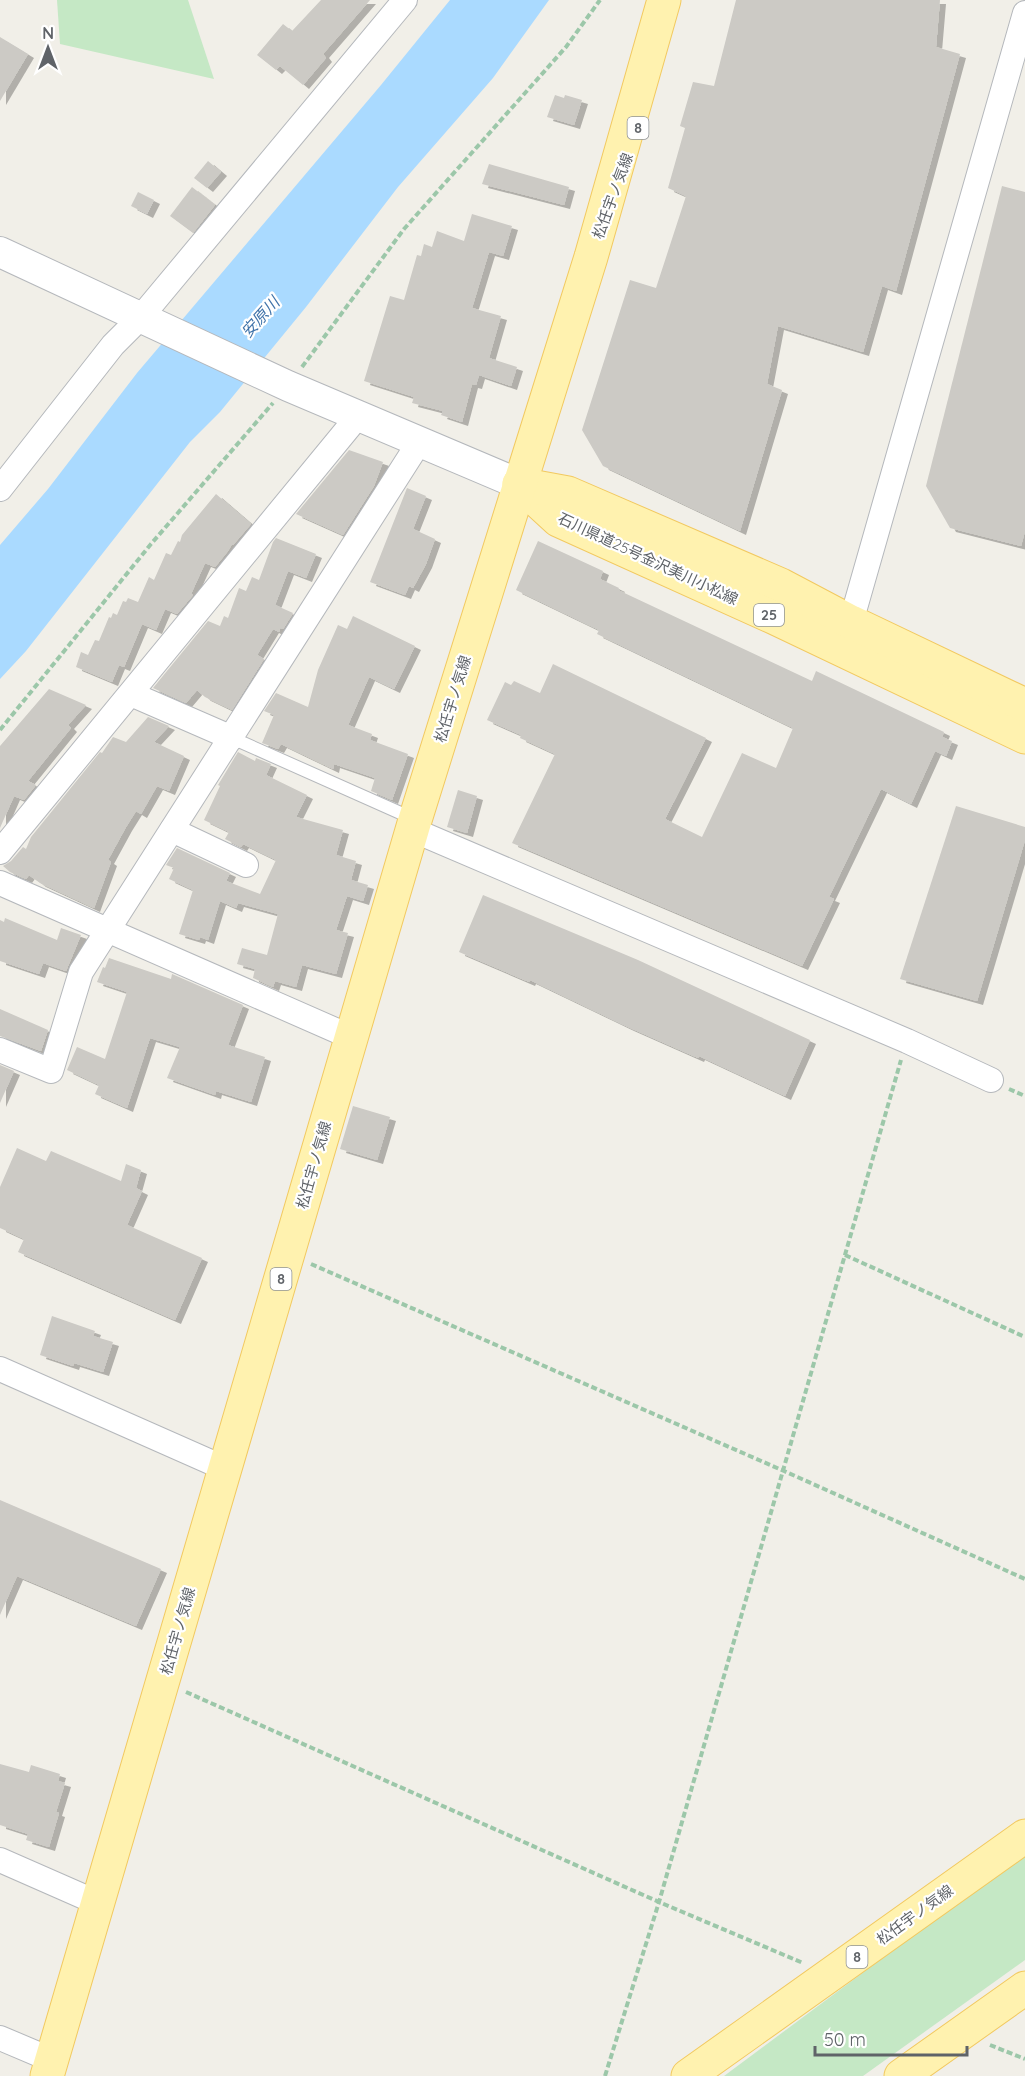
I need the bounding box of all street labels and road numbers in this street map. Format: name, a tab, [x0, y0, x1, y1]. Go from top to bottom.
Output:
road number: 8	[628, 117, 648, 139]
street label: 松任宇ノ気線	[588, 150, 637, 241]
street label: 石川県道25号金沢美川小松線	[555, 508, 741, 609]
road number: 25	[754, 604, 784, 626]
street label: 松任宇ノ気線	[430, 653, 475, 745]
street label: 松任宇ノ気線	[292, 1119, 335, 1211]
road number: 8	[270, 1268, 292, 1290]
street label: 松任宇ノ気線	[156, 1585, 199, 1677]
street label: 松任宇ノ気線	[873, 1880, 957, 1949]
road number: 8	[846, 1946, 868, 1968]

